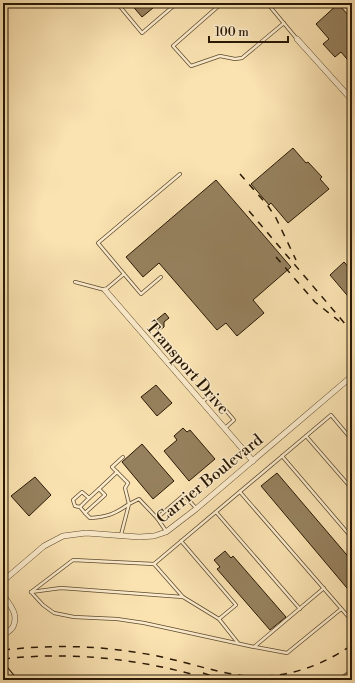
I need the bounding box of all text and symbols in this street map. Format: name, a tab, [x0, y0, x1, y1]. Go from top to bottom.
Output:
scale bar	[209, 18, 288, 44]
text: 100 m	[215, 25, 249, 40]
street label: Transport Drive	[141, 317, 233, 419]
street label: Carrier Boulevard	[152, 430, 267, 528]

